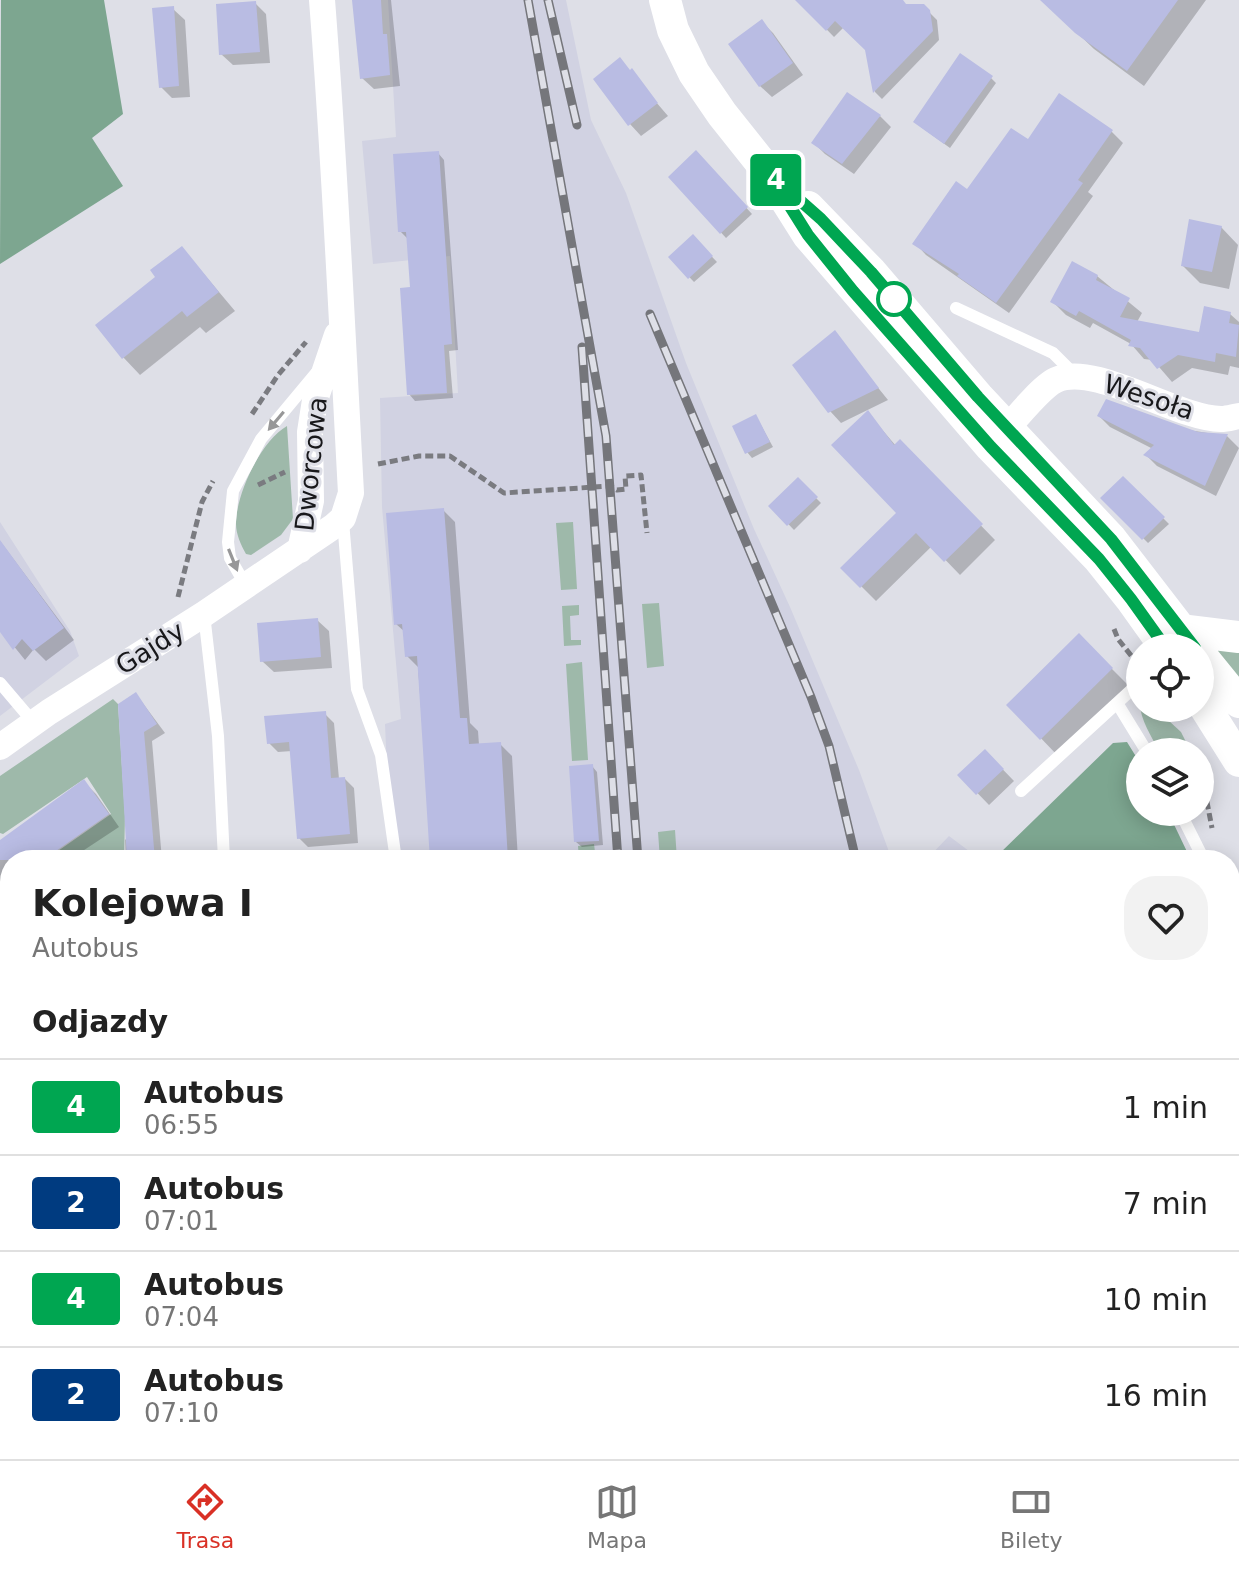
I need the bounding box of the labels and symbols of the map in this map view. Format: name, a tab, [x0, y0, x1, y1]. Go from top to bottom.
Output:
line badge: 4	[750, 154, 802, 206]
unlabelled marker	[877, 282, 911, 316]
street label: Wesoła	[1100, 368, 1198, 426]
street label: Dworcowa	[289, 395, 333, 533]
one-way arrow	[268, 411, 285, 431]
one-way arrow	[227, 548, 240, 572]
street label: Gajdy	[110, 615, 190, 681]

